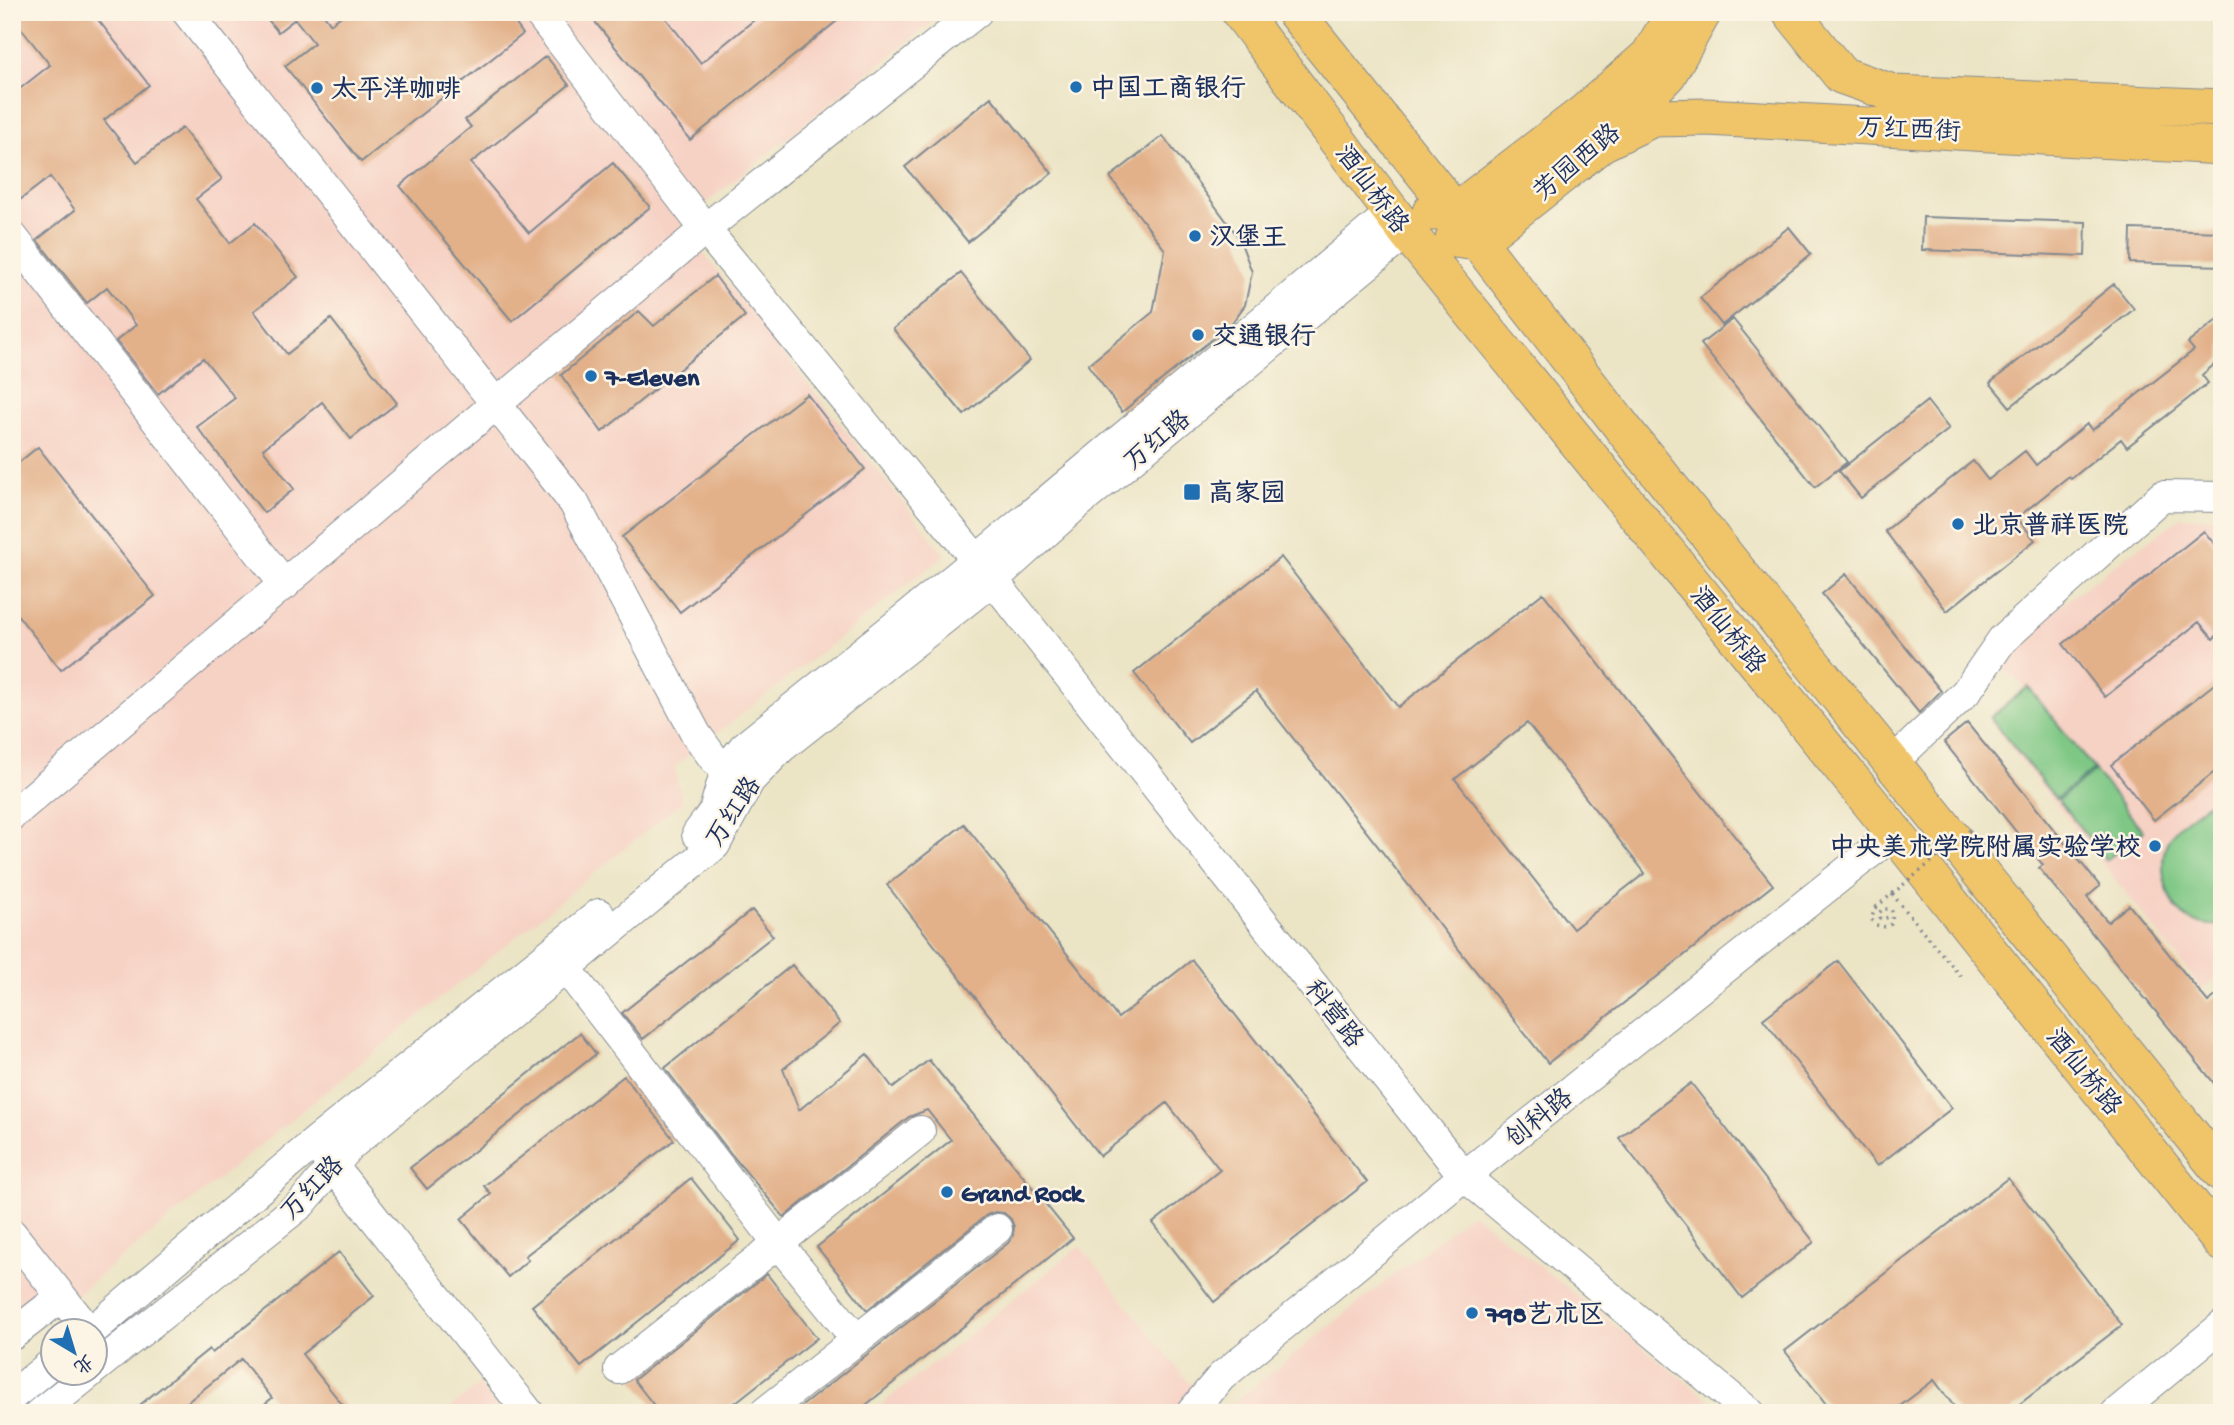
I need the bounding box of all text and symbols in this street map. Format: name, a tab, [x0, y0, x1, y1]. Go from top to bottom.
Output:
place label: 中国工商银行	[1090, 74, 1246, 107]
place label: 太平洋咖啡	[331, 76, 461, 108]
marker: 中国工商银行	[1068, 79, 1084, 95]
marker: 太平洋咖啡	[309, 80, 325, 96]
street label: 万红西街	[1856, 113, 1962, 151]
street label: 芳园西路	[1528, 118, 1629, 210]
street label: 酒仙桥路	[1326, 139, 1415, 242]
place label: 汉堡王	[1209, 223, 1287, 256]
marker: 汉堡王	[1187, 228, 1203, 244]
place label: 交通银行	[1212, 322, 1316, 355]
marker: 交通银行	[1190, 327, 1206, 343]
place label: 7-Eleven	[603, 365, 700, 396]
marker: 7-Eleven	[583, 368, 599, 384]
street label: 万红路	[1118, 404, 1199, 479]
place label: 高家园	[1208, 479, 1286, 512]
marker: 高家园	[1182, 482, 1202, 502]
place label: 北京普祥医院	[1972, 511, 2128, 544]
marker: 北京普祥医院	[1950, 516, 1966, 532]
street label: 酒仙桥路	[1681, 580, 1772, 682]
street label: 万红路	[700, 771, 770, 855]
place label: 中央美术学院附属实验学校	[1829, 833, 2141, 866]
marker: 中央美术学院附属实验学校	[2147, 838, 2163, 854]
street label: 科营路	[1295, 974, 1369, 1056]
street label: 酒仙桥路	[2037, 1022, 2128, 1124]
street label: 创科路	[1500, 1082, 1581, 1157]
street label: 万红路	[275, 1150, 352, 1229]
place label: Grand Rock	[961, 1181, 1086, 1212]
marker: Grand Rock	[939, 1184, 955, 1200]
place label: 798艺术区	[1484, 1300, 1605, 1333]
marker: 798艺术区	[1464, 1305, 1480, 1321]
north arrow	[38, 1316, 108, 1386]
text: 北	[68, 1348, 97, 1378]

